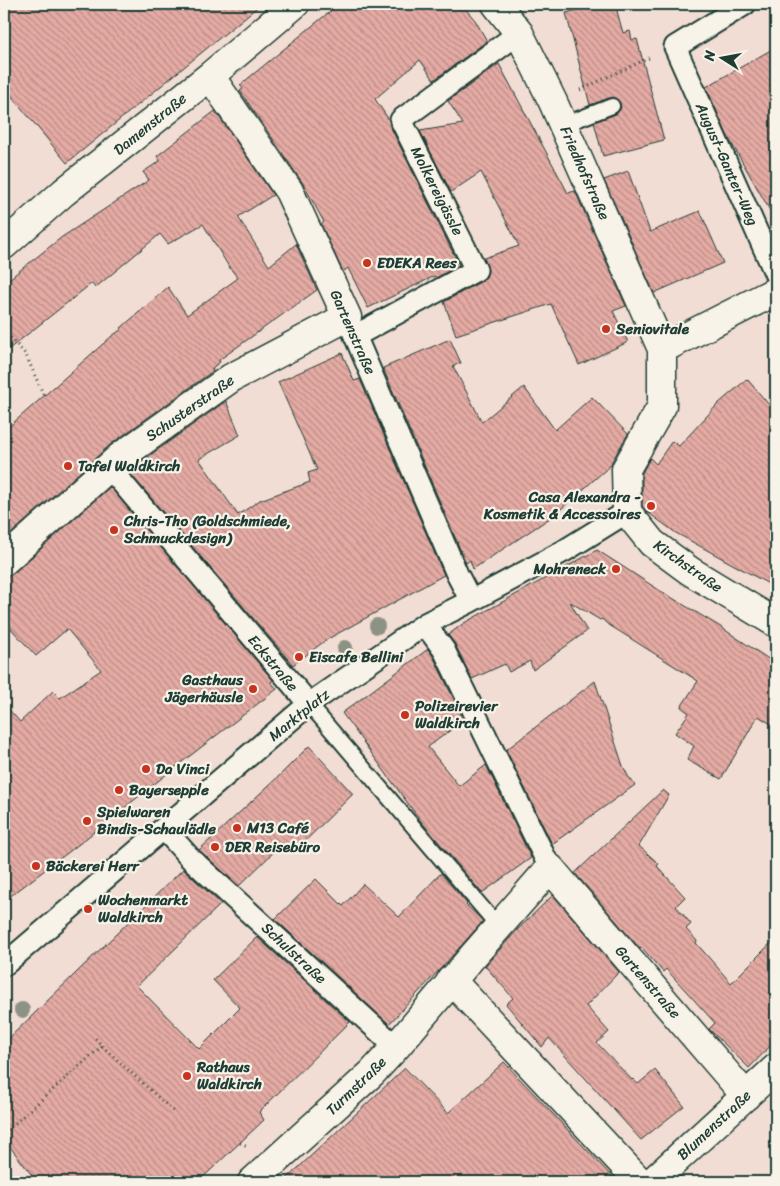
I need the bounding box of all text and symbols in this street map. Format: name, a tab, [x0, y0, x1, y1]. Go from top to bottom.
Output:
north arrow	[698, 32, 748, 82]
text: N	[696, 48, 723, 64]
street label: Damenstraße	[108, 86, 193, 162]
street label: August-Ganter-Weg	[688, 97, 766, 230]
street label: Friedhofstraße	[553, 122, 617, 225]
street label: Molkereigässle	[403, 142, 471, 241]
place label: EDEKA Rees	[377, 250, 458, 276]
marker: EDEKA Rees	[361, 257, 373, 269]
street label: Gartenstraße	[323, 285, 383, 379]
place label: Seniovitale	[615, 316, 690, 342]
marker: Seniovitale	[600, 323, 612, 335]
street label: Schusterstraße	[140, 367, 240, 448]
place label: Tafel Waldkirch	[78, 453, 180, 479]
marker: Tafel Waldkirch	[62, 460, 74, 472]
place label: Casa Alexandra - Kosmetik & Accessoires	[483, 484, 642, 527]
marker: Casa Alexandra - Kosmetik & Accessoires	[645, 500, 657, 512]
place label: Chris-Tho (Goldschmiede, Schmuckdesign)	[123, 508, 291, 551]
marker: Chris-Tho (Goldschmiede, Schmuckdesign)	[108, 524, 120, 536]
street label: Kirchstraße	[648, 532, 728, 600]
place label: Mohreneck	[533, 556, 607, 582]
marker: Mohreneck	[610, 563, 622, 575]
street label: Eckstraße	[241, 629, 305, 698]
place label: Eiscafe Bellini	[309, 644, 404, 670]
marker: Eiscafe Bellini	[293, 651, 305, 663]
place label: Gasthaus Jägerhäusle	[164, 667, 244, 710]
street label: Marktplatz	[263, 681, 336, 748]
marker: Gasthaus Jägerhäusle	[247, 683, 259, 695]
place label: Polizeirevier Waldkirch	[415, 693, 499, 736]
marker: Polizeirevier Waldkirch	[399, 709, 411, 721]
place label: Da Vinci	[156, 756, 210, 782]
marker: Da Vinci	[140, 763, 152, 775]
place label: Bayersepple	[129, 777, 209, 803]
marker: Bayersepple	[113, 784, 125, 796]
place label: Spielwaren Bindis-Schaulädle	[96, 799, 216, 842]
marker: Spielwaren Bindis-Schaulädle	[81, 815, 93, 827]
place label: M13 Café	[246, 815, 309, 841]
marker: M13 Café	[231, 822, 243, 834]
place label: DER Reisebüro	[225, 834, 320, 860]
marker: DER Reisebüro	[209, 841, 221, 853]
place label: Bäckerei Herr	[46, 853, 141, 879]
marker: Bäckerei Herr	[30, 860, 42, 872]
place label: Wochenmarkt Waldkirch	[98, 887, 189, 930]
marker: Wochenmarkt Waldkirch	[82, 903, 94, 915]
street label: Schulstraße	[255, 916, 333, 990]
street label: Gartenstraße	[608, 939, 688, 1025]
street label: Turmstraße	[319, 1050, 393, 1122]
place label: Rathaus Waldkirch	[196, 1054, 262, 1097]
marker: Rathaus Waldkirch	[181, 1070, 193, 1082]
street label: Blumenstraße	[671, 1083, 758, 1167]

